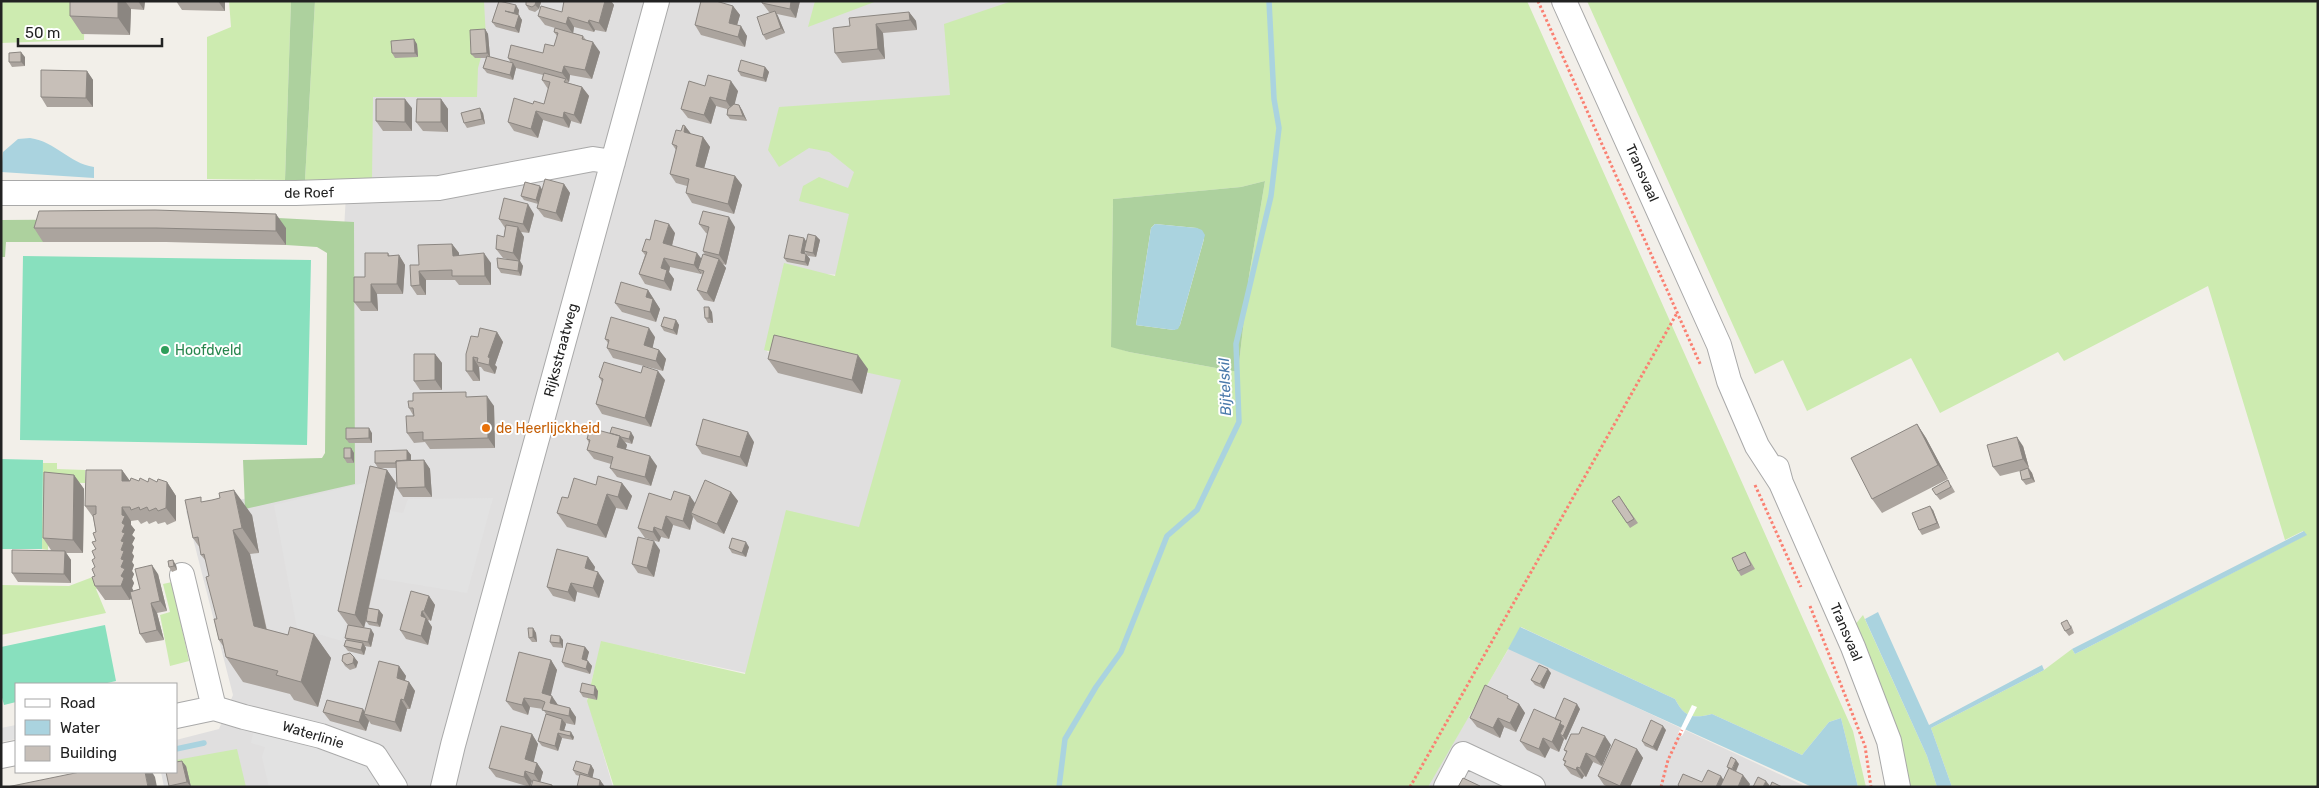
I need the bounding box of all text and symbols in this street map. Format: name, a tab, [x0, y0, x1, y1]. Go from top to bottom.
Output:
scale bar	[18, 15, 161, 47]
text: 50 m	[25, 24, 60, 42]
street label: Transvaal	[1622, 141, 1662, 205]
street label: de Roef	[284, 184, 335, 202]
street label: Rijksstraatweg	[540, 301, 582, 399]
place label: Hoofdveld	[175, 342, 242, 359]
marker: Hoofdveld	[159, 344, 171, 356]
water label: Bijtelskil	[1215, 357, 1235, 416]
place label: de Heerlijckheid	[496, 420, 600, 437]
marker: de Heerlijckheid	[480, 422, 492, 434]
street label: Transvaal	[1826, 600, 1866, 664]
legend	[15, 683, 178, 773]
text: Road	[60, 694, 96, 712]
street label: Waterlinie	[280, 718, 346, 752]
text: Water	[60, 719, 100, 737]
text: Building	[60, 744, 117, 762]

